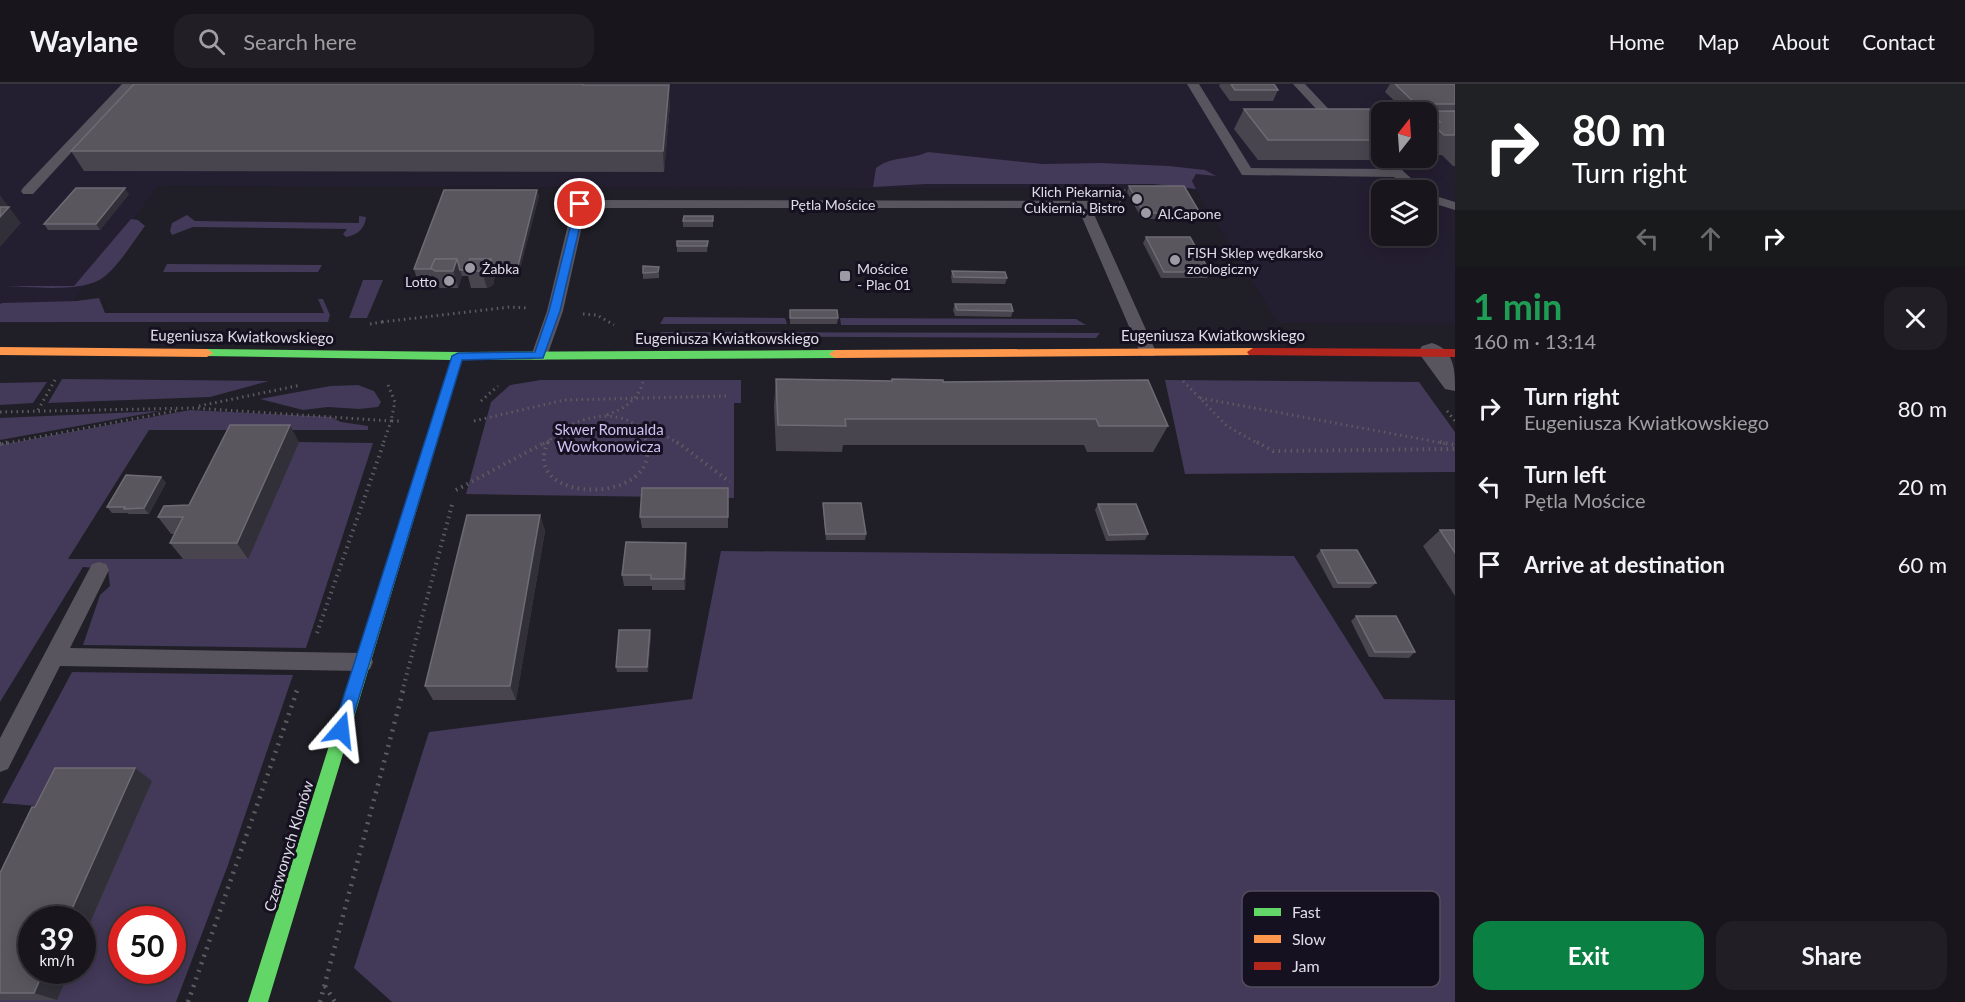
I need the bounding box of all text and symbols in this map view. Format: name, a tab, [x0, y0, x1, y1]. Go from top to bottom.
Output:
search box	[174, 14, 594, 68]
text: Waylane	[30, 24, 138, 58]
icon: search	[195, 25, 228, 58]
text: Search here	[243, 28, 357, 55]
text: Home	[1609, 29, 1665, 54]
text: Map	[1698, 29, 1739, 54]
text: About	[1772, 29, 1829, 54]
text: Contact	[1862, 29, 1935, 54]
north arrow	[1371, 102, 1437, 168]
map controls	[1371, 102, 1437, 246]
text: 80 m	[1572, 105, 1666, 155]
icon: right	[1473, 108, 1551, 186]
text: Turn right	[1572, 156, 1687, 189]
pin	[554, 178, 605, 229]
button: layers	[1371, 180, 1437, 246]
place label: Klich Piekarnia, Cukiernia, Bistro	[1024, 183, 1125, 216]
icon: arrive	[563, 187, 596, 220]
marker: Klich Piekarnia, Cukiernia, Bistro	[1130, 192, 1144, 206]
street label: Pętla Mościce	[790, 196, 876, 213]
place label: Al.Capone	[1158, 205, 1221, 222]
marker: Al.Capone	[1139, 206, 1153, 220]
icon: left	[1631, 222, 1664, 255]
icon: ahead	[1694, 222, 1727, 255]
icon: right	[1757, 222, 1790, 255]
place label: FISH Sklep wędkarsko zoologiczny	[1187, 244, 1323, 277]
marker: FISH Sklep wędkarsko zoologiczny	[1168, 253, 1182, 267]
place label: Żabka	[482, 260, 519, 277]
place label: Mościce - Plac 01	[857, 260, 911, 293]
marker: Żabka	[463, 261, 477, 275]
marker: Mościce - Plac 01	[838, 269, 852, 283]
place label: Lotto	[405, 273, 437, 290]
marker: Lotto	[442, 274, 456, 288]
text: 1 min	[1473, 284, 1562, 328]
button: close	[1884, 287, 1947, 350]
street label: Eugeniusza Kwiatkowskiego	[150, 325, 334, 347]
street label: Eugeniusza Kwiatkowskiego	[1121, 326, 1305, 344]
street label: Eugeniusza Kwiatkowskiego	[635, 329, 819, 347]
text: 160 m · 13:14	[1473, 329, 1596, 353]
text: Turn right	[1524, 383, 1619, 410]
icon: right	[1473, 392, 1506, 425]
text: 80 m	[1898, 395, 1947, 422]
text: Eugeniusza Kwiatkowskiego	[1524, 410, 1769, 434]
park label: Skwer Romualda Wowkonowicza	[554, 420, 664, 455]
text: Turn left	[1524, 461, 1606, 488]
icon: left	[1473, 470, 1506, 503]
text: 20 m	[1898, 473, 1947, 500]
text: Pętla Mościce	[1524, 488, 1645, 512]
icon: arrive	[1473, 548, 1506, 581]
text: Arrive at destination	[1524, 551, 1725, 578]
text: 60 m	[1898, 551, 1947, 578]
position arrow	[309, 698, 373, 762]
street label: Czerwonych Klonów	[260, 778, 317, 914]
legend	[1242, 891, 1440, 987]
text: Fast	[1292, 902, 1321, 921]
speed limit sign: 50	[108, 906, 186, 984]
text: 39	[40, 920, 74, 956]
button: Exit	[1473, 921, 1704, 990]
button: Share	[1716, 921, 1947, 990]
text: Slow	[1292, 929, 1326, 948]
text: km/h	[39, 951, 75, 969]
text: Jam	[1292, 956, 1320, 975]

